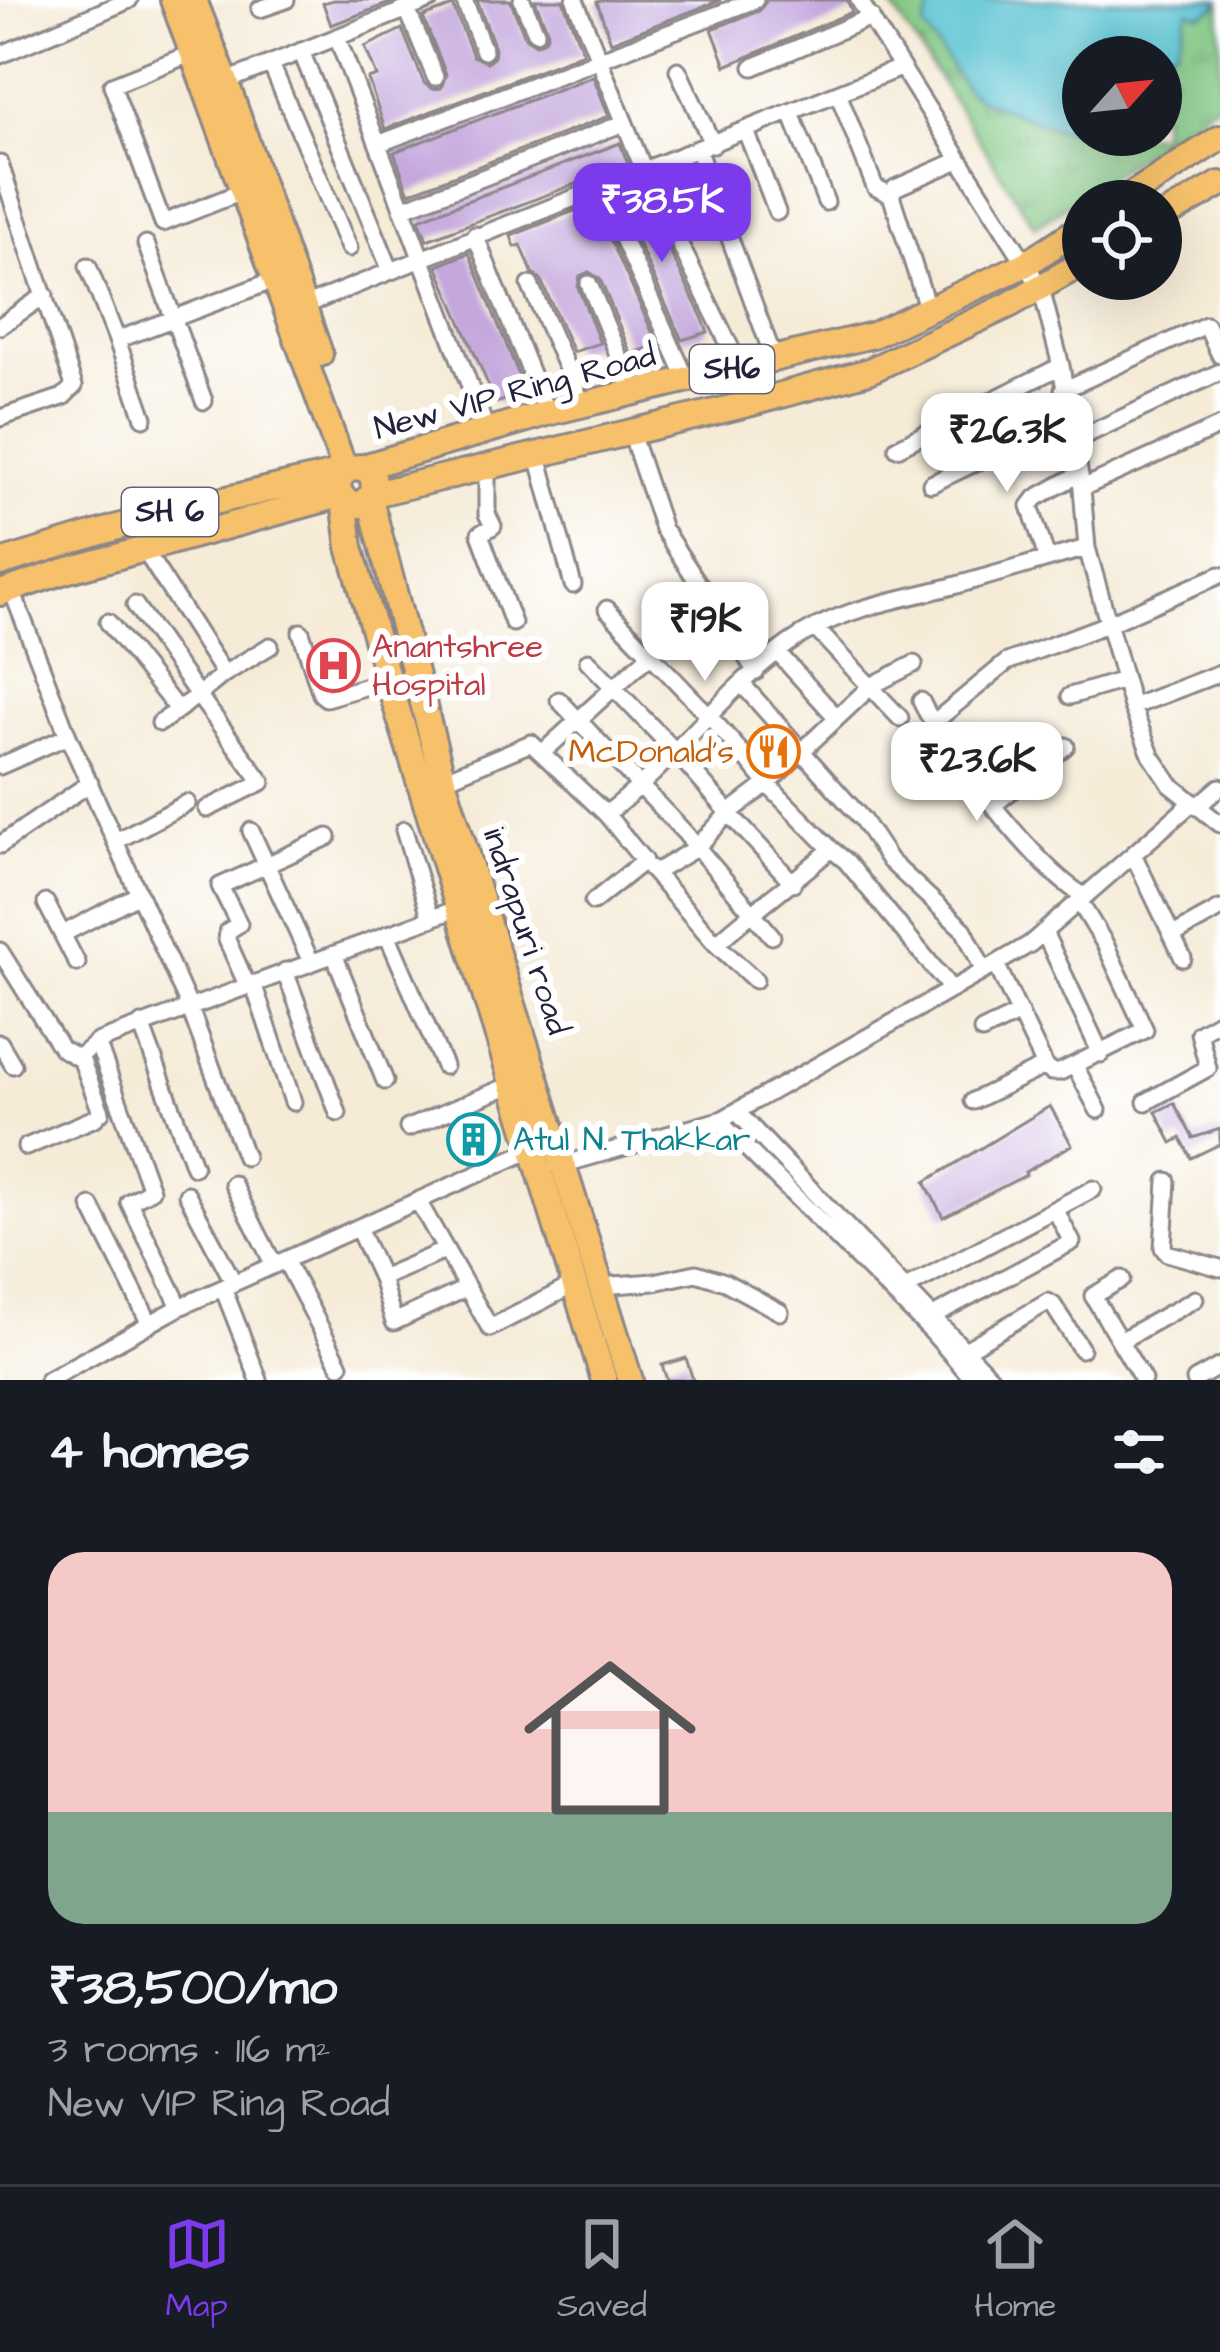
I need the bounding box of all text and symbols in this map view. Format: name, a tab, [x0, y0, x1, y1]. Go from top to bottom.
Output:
north arrow	[1062, 36, 1182, 156]
map controls	[1062, 36, 1182, 300]
pin: ₹38.5K	[564, 163, 760, 265]
text: ₹38.5K	[600, 175, 724, 229]
button: locate	[1062, 180, 1182, 300]
street label: New VIP Ring Road	[369, 332, 661, 454]
road number: SH6	[690, 345, 774, 393]
pin: ₹26.3K	[909, 393, 1105, 495]
text: ₹26.3K	[948, 405, 1066, 459]
road number: SH 6	[122, 488, 218, 536]
pin: ₹19K	[634, 582, 776, 684]
text: ₹19K	[668, 594, 742, 648]
place label: Anantshree Hospital	[372, 624, 543, 708]
hospital icon: Anantshree Hospital	[305, 638, 361, 694]
pin: ₹23.6K	[879, 722, 1075, 824]
restaurant icon: McDonald's	[745, 724, 801, 780]
place label: McDonald's	[569, 729, 734, 775]
text: ₹23.6K	[918, 734, 1036, 788]
street label: indrapuri road	[471, 821, 581, 1041]
building icon: Atul N. Thakkar	[446, 1112, 502, 1168]
place label: Atul N. Thakkar	[513, 1117, 750, 1163]
text: 4 homes	[48, 1417, 250, 1488]
icon: filters	[1106, 1419, 1172, 1485]
icon: home	[502, 1630, 718, 1846]
text: ₹38,500/mo	[48, 1953, 337, 2024]
text: 3 rooms · 116 m²	[48, 2024, 331, 2078]
text: New VIP Ring Road	[48, 2078, 390, 2132]
tab: Map	[164, 2211, 230, 2329]
tab: Saved	[557, 2211, 647, 2329]
tab: Home	[974, 2211, 1056, 2329]

